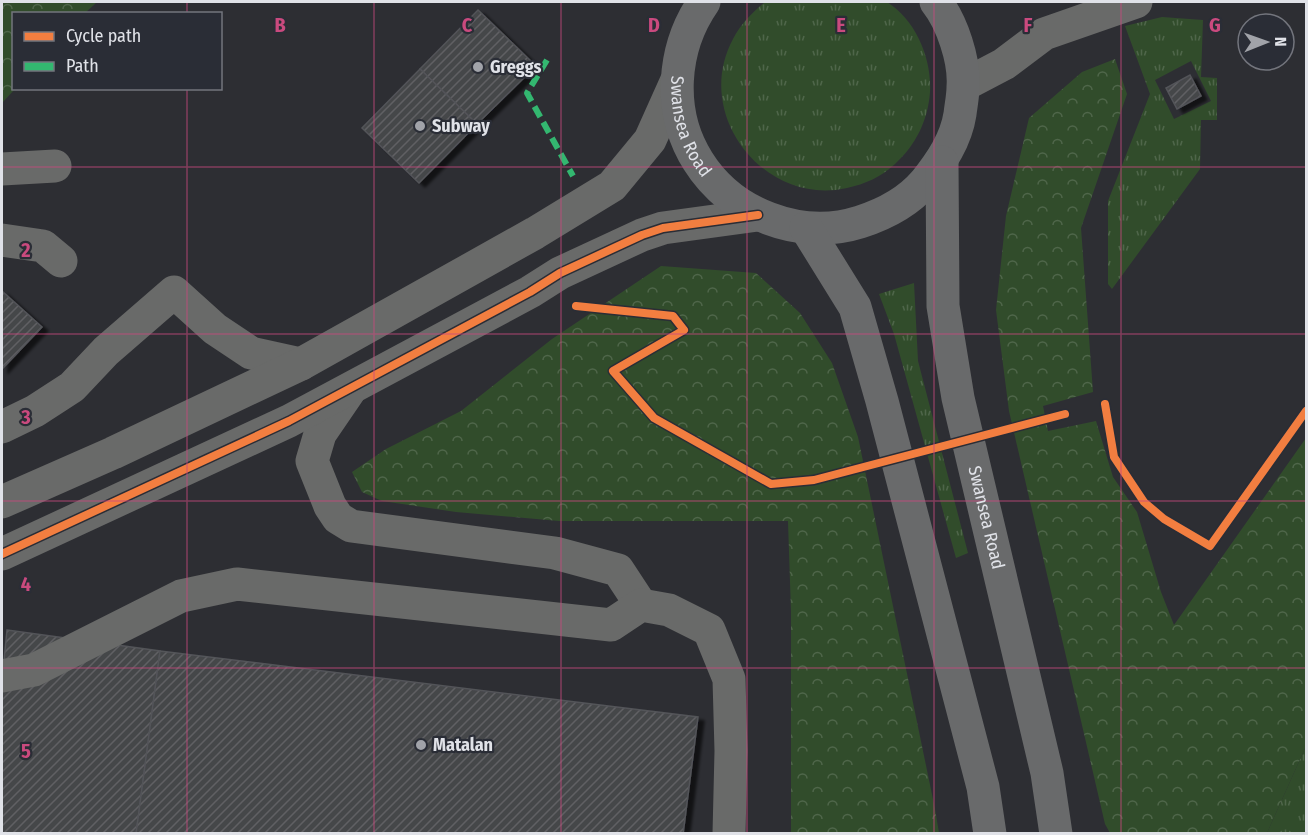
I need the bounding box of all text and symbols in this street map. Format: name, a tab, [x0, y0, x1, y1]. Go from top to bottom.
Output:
legend	[12, 12, 222, 90]
north arrow	[1236, 12, 1296, 72]
text: B	[274, 13, 286, 37]
text: C	[462, 13, 473, 37]
text: D	[648, 13, 660, 37]
text: E	[836, 13, 846, 37]
text: F	[1024, 13, 1033, 37]
text: G	[1209, 13, 1221, 37]
text: Cycle path	[66, 25, 141, 47]
text: N	[1271, 37, 1290, 47]
text: Path	[66, 55, 99, 77]
place label: Greggs	[490, 56, 542, 78]
marker: Greggs	[471, 60, 485, 74]
street label: Swansea Road	[666, 75, 716, 181]
place label: Subway	[432, 115, 490, 137]
marker: Subway	[413, 119, 427, 133]
text: 2	[20, 238, 31, 262]
text: 3	[20, 405, 31, 429]
street label: Swansea Road	[963, 464, 1009, 571]
text: 4	[21, 572, 31, 596]
place label: Matalan	[433, 734, 493, 756]
marker: Matalan	[414, 738, 428, 752]
text: 5	[21, 739, 31, 763]

